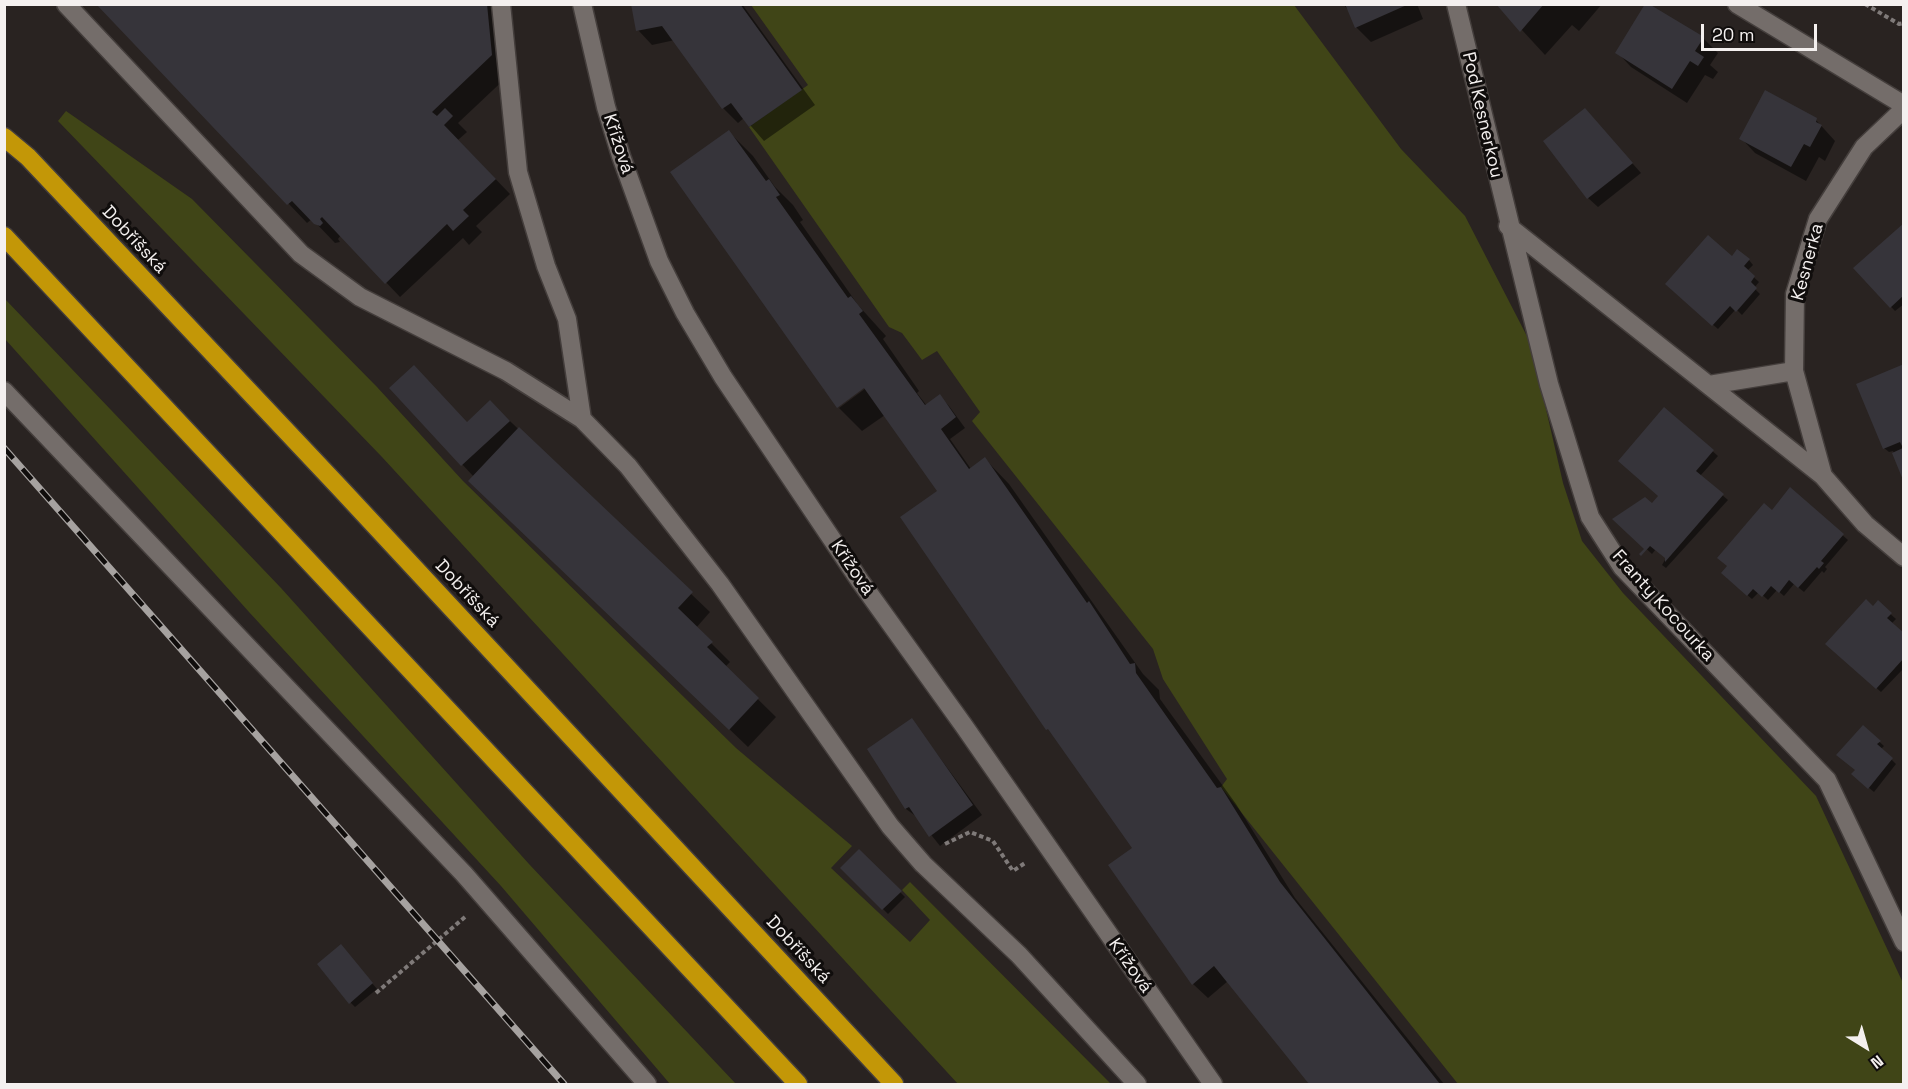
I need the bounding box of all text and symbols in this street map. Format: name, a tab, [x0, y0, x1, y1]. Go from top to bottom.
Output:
scale bar	[1704, 12, 1820, 50]
text: 20 m	[1712, 23, 1755, 46]
street label: Pod Kesnerkou	[1457, 50, 1507, 180]
street label: Křížová	[598, 111, 638, 177]
street label: Dobříšská	[97, 202, 171, 278]
street label: Kesnerka	[1787, 221, 1829, 303]
street label: Křížová	[826, 536, 878, 600]
street label: Franty Kocourka	[1607, 546, 1719, 666]
street label: Dobříšská	[430, 556, 504, 632]
street label: Dobříšská	[761, 912, 835, 988]
street label: Křížová	[1103, 935, 1157, 997]
north arrow	[1836, 1017, 1896, 1077]
text: N	[1867, 1050, 1888, 1073]

